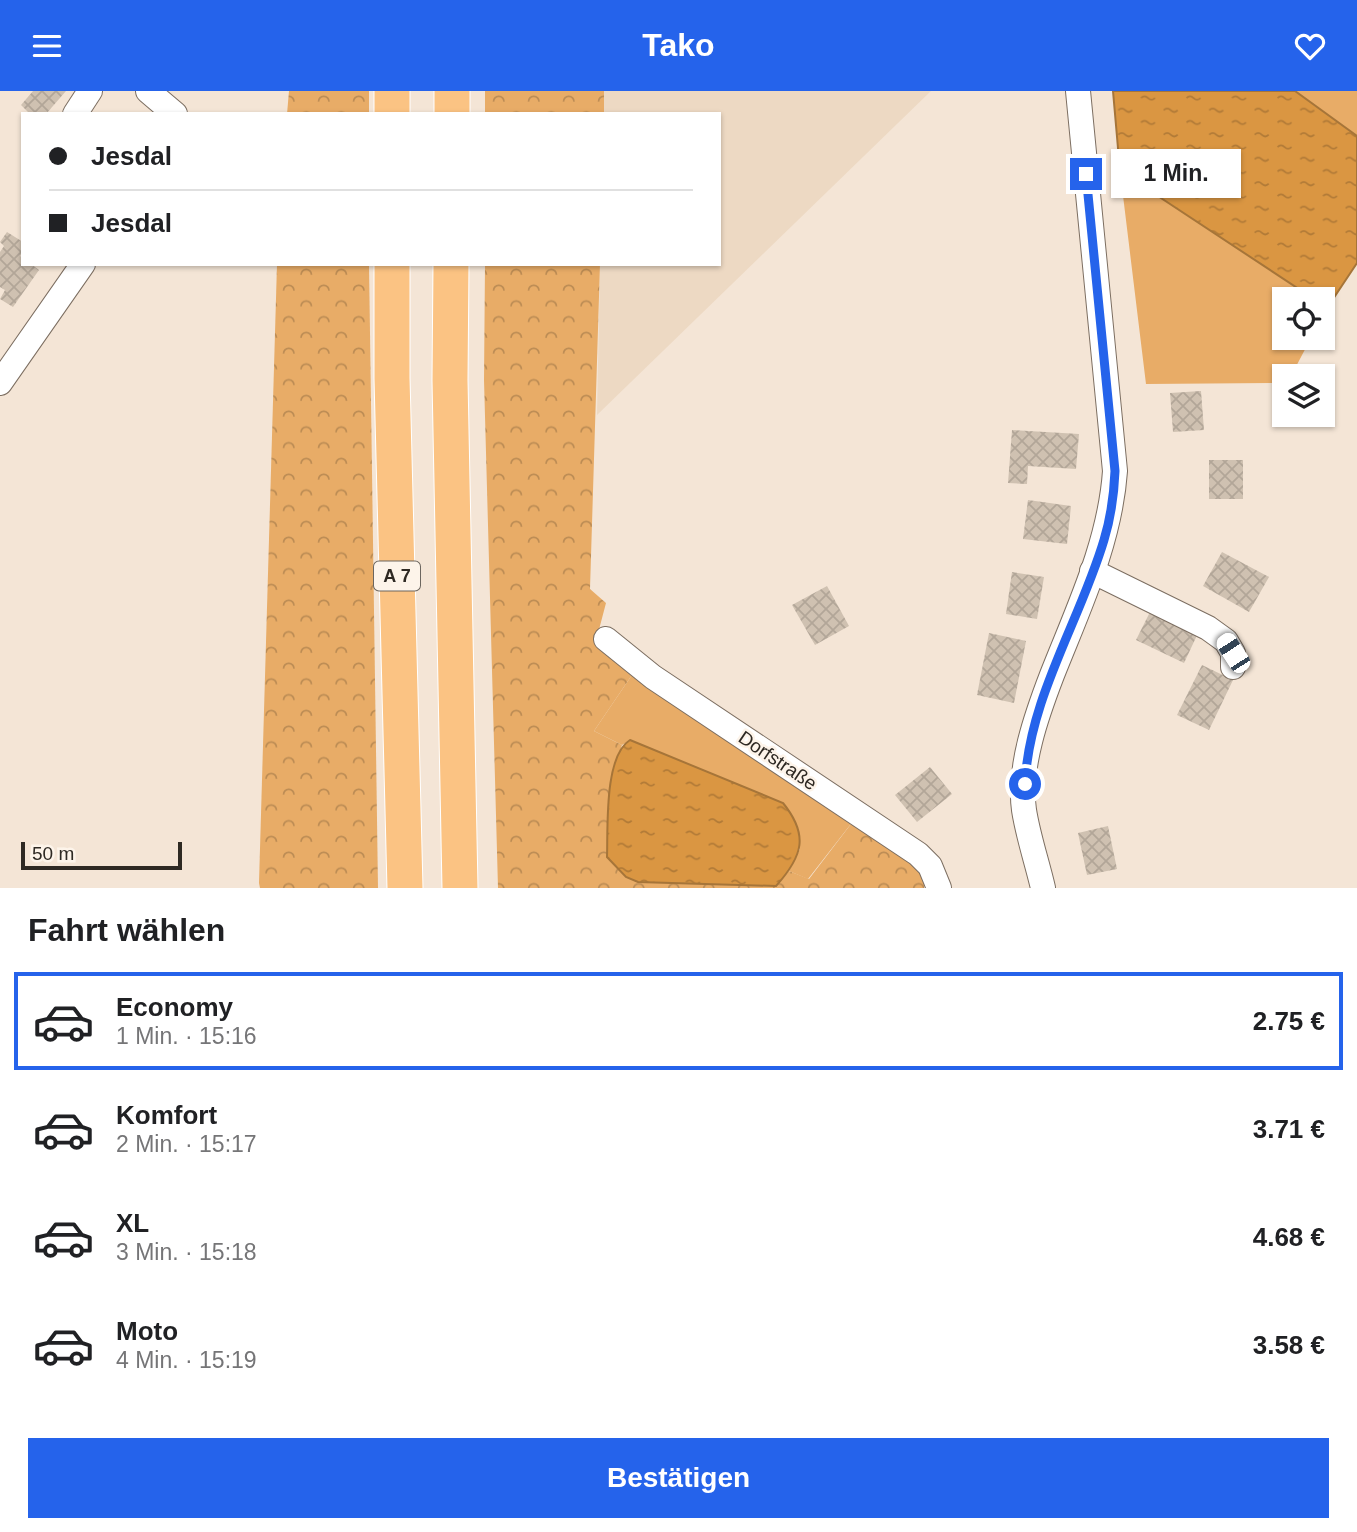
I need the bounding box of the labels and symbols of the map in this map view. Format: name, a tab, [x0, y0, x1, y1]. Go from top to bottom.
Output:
callout: 1 Min.	[1110, 149, 1240, 199]
route end	[1070, 158, 1102, 190]
road number: A 7	[374, 562, 420, 591]
car	[1213, 630, 1254, 676]
street label: Dorfstraße	[735, 727, 821, 794]
route start	[1009, 768, 1041, 800]
scale bar	[21, 839, 182, 871]

